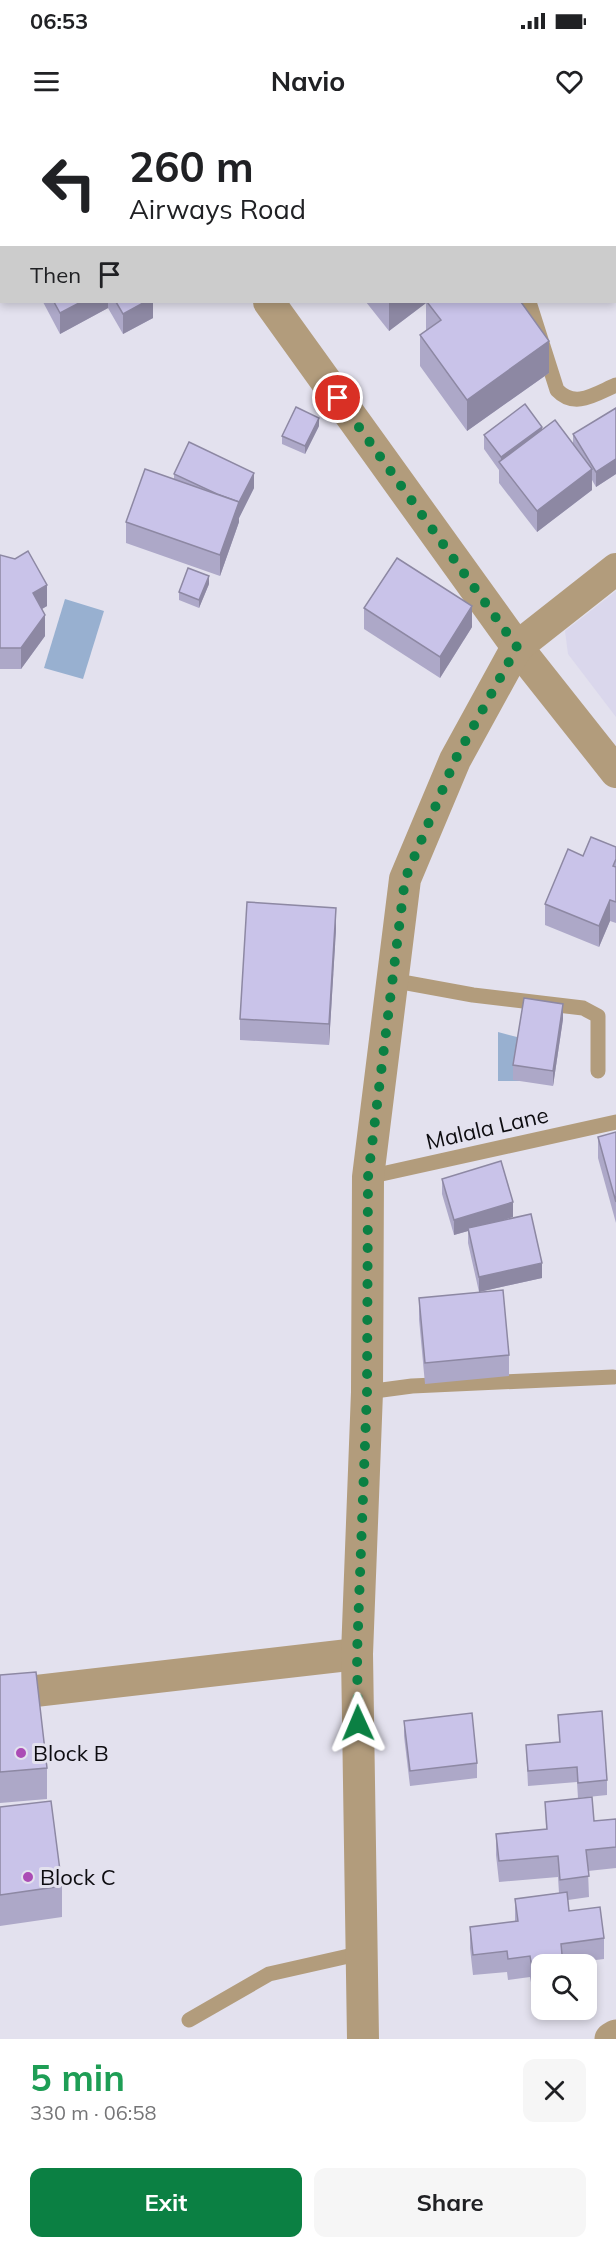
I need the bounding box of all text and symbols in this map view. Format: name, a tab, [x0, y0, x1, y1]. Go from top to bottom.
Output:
text: 06:53	[30, 7, 88, 35]
text: Navio	[271, 64, 345, 98]
icon: menu	[30, 65, 63, 98]
icon: heart	[553, 65, 586, 98]
text: 260 m	[129, 140, 254, 193]
icon: left	[30, 144, 108, 222]
text: Airways Road	[129, 192, 306, 226]
icon: arrive	[93, 258, 126, 291]
text: Then	[30, 261, 81, 289]
pin	[312, 372, 363, 423]
icon: arrive	[321, 381, 354, 414]
street label: Malala Lane	[423, 1100, 551, 1156]
position arrow	[326, 1691, 390, 1755]
place label: Block B	[33, 1739, 109, 1767]
marker: Block B	[14, 1746, 28, 1760]
place label: Block C	[40, 1863, 116, 1891]
marker: Block C	[21, 1870, 35, 1884]
map controls	[531, 1954, 597, 2020]
button: search	[531, 1954, 597, 2020]
text: 5 min	[30, 2055, 125, 2100]
button: close	[523, 2059, 586, 2122]
text: 330 m · 06:58	[30, 2100, 156, 2125]
button: Exit	[30, 2168, 302, 2237]
button: Share	[314, 2168, 586, 2237]

